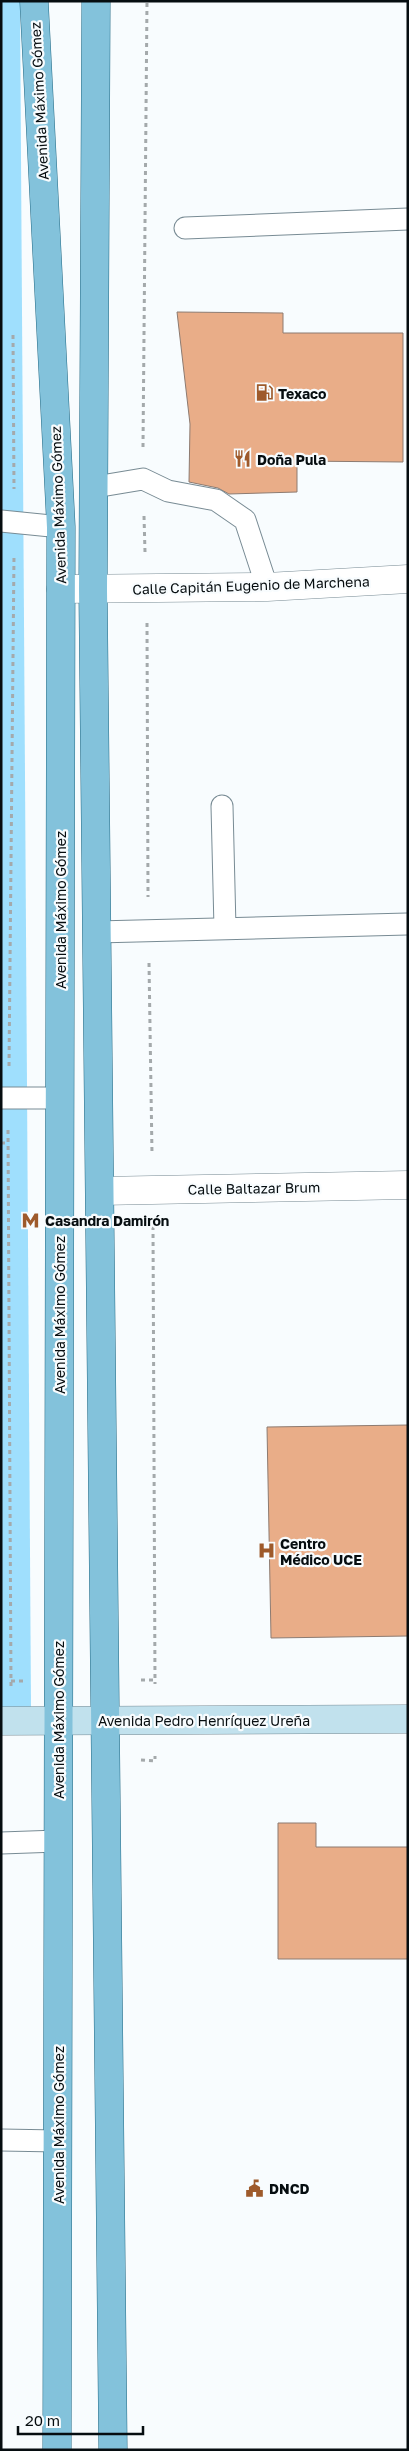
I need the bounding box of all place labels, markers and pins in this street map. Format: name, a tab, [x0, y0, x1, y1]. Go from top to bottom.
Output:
fuel station icon: Texaco	[254, 383, 274, 403]
place label: Texaco	[278, 385, 327, 402]
restaurant icon: Doña Pula	[233, 449, 253, 469]
place label: Doña Pula	[257, 451, 326, 468]
metro station icon: Casandra Damirón	[21, 1210, 41, 1230]
place label: Casandra Damirón	[45, 1212, 169, 1229]
place label: Centro Médico UCE	[280, 1535, 362, 1568]
hospital icon: Centro Médico UCE	[256, 1541, 276, 1561]
public building icon: DNCD	[245, 2178, 265, 2198]
place label: DNCD	[269, 2180, 310, 2197]

